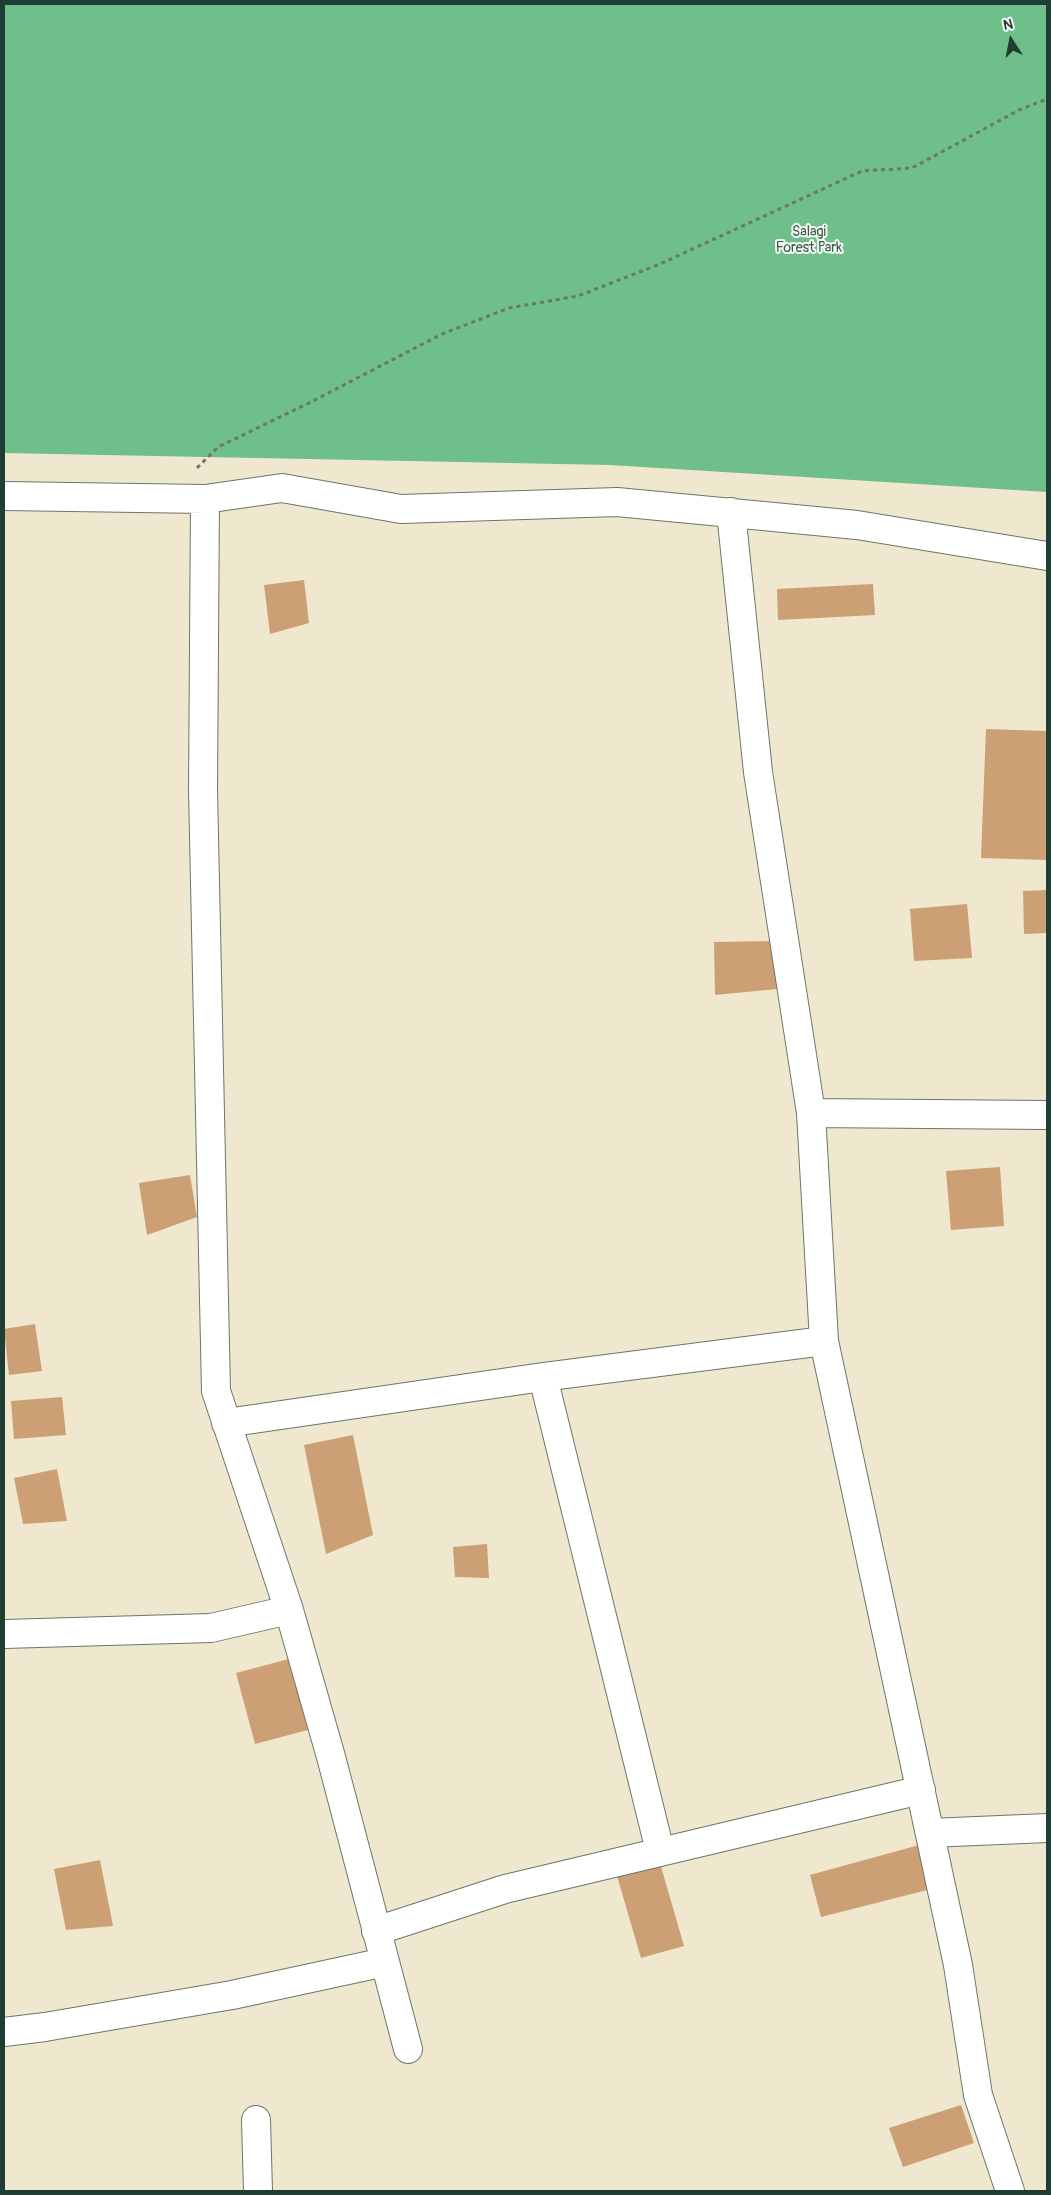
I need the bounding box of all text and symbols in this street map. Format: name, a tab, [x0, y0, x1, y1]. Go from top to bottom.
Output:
north arrow	[986, 15, 1036, 65]
text: N	[1002, 16, 1014, 34]
park label: Salagi Forest Park	[776, 224, 842, 256]

